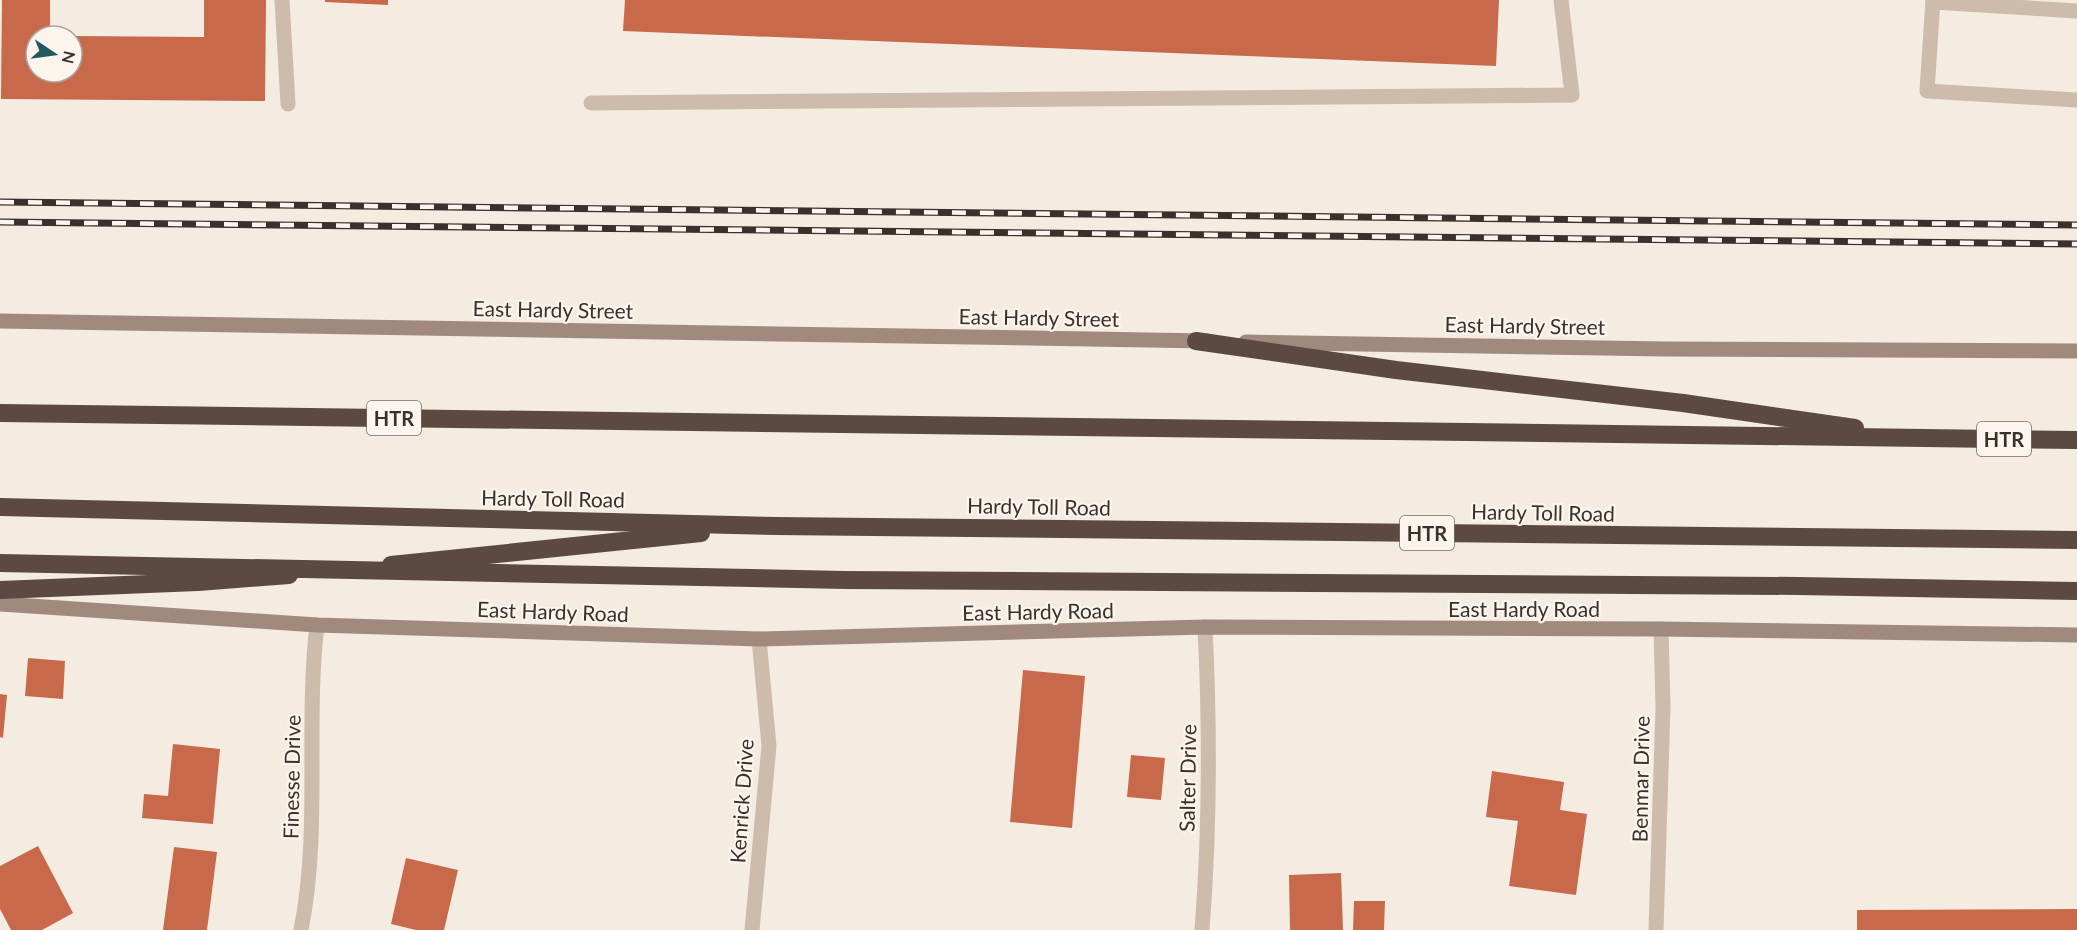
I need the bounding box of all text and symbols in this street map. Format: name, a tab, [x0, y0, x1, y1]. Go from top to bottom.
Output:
north arrow	[24, 24, 84, 84]
text: N	[58, 49, 80, 66]
street label: East Hardy Street	[473, 295, 634, 323]
street label: East Hardy Street	[959, 303, 1120, 331]
street label: East Hardy Street	[1445, 311, 1606, 339]
road number: HTR	[367, 401, 421, 435]
road number: HTR	[1977, 422, 2031, 456]
street label: Hardy Toll Road	[481, 484, 625, 512]
street label: Hardy Toll Road	[967, 492, 1111, 520]
street label: Hardy Toll Road	[1471, 498, 1615, 526]
road number: HTR	[1400, 516, 1454, 550]
street label: East Hardy Road	[477, 596, 629, 626]
street label: East Hardy Road	[1448, 596, 1600, 621]
street label: East Hardy Road	[962, 597, 1114, 625]
street label: Finesse Drive	[277, 715, 305, 839]
street label: Benmar Drive	[1626, 716, 1654, 842]
street label: Salter Drive	[1174, 724, 1200, 832]
street label: Kenrick Drive	[724, 738, 758, 864]

